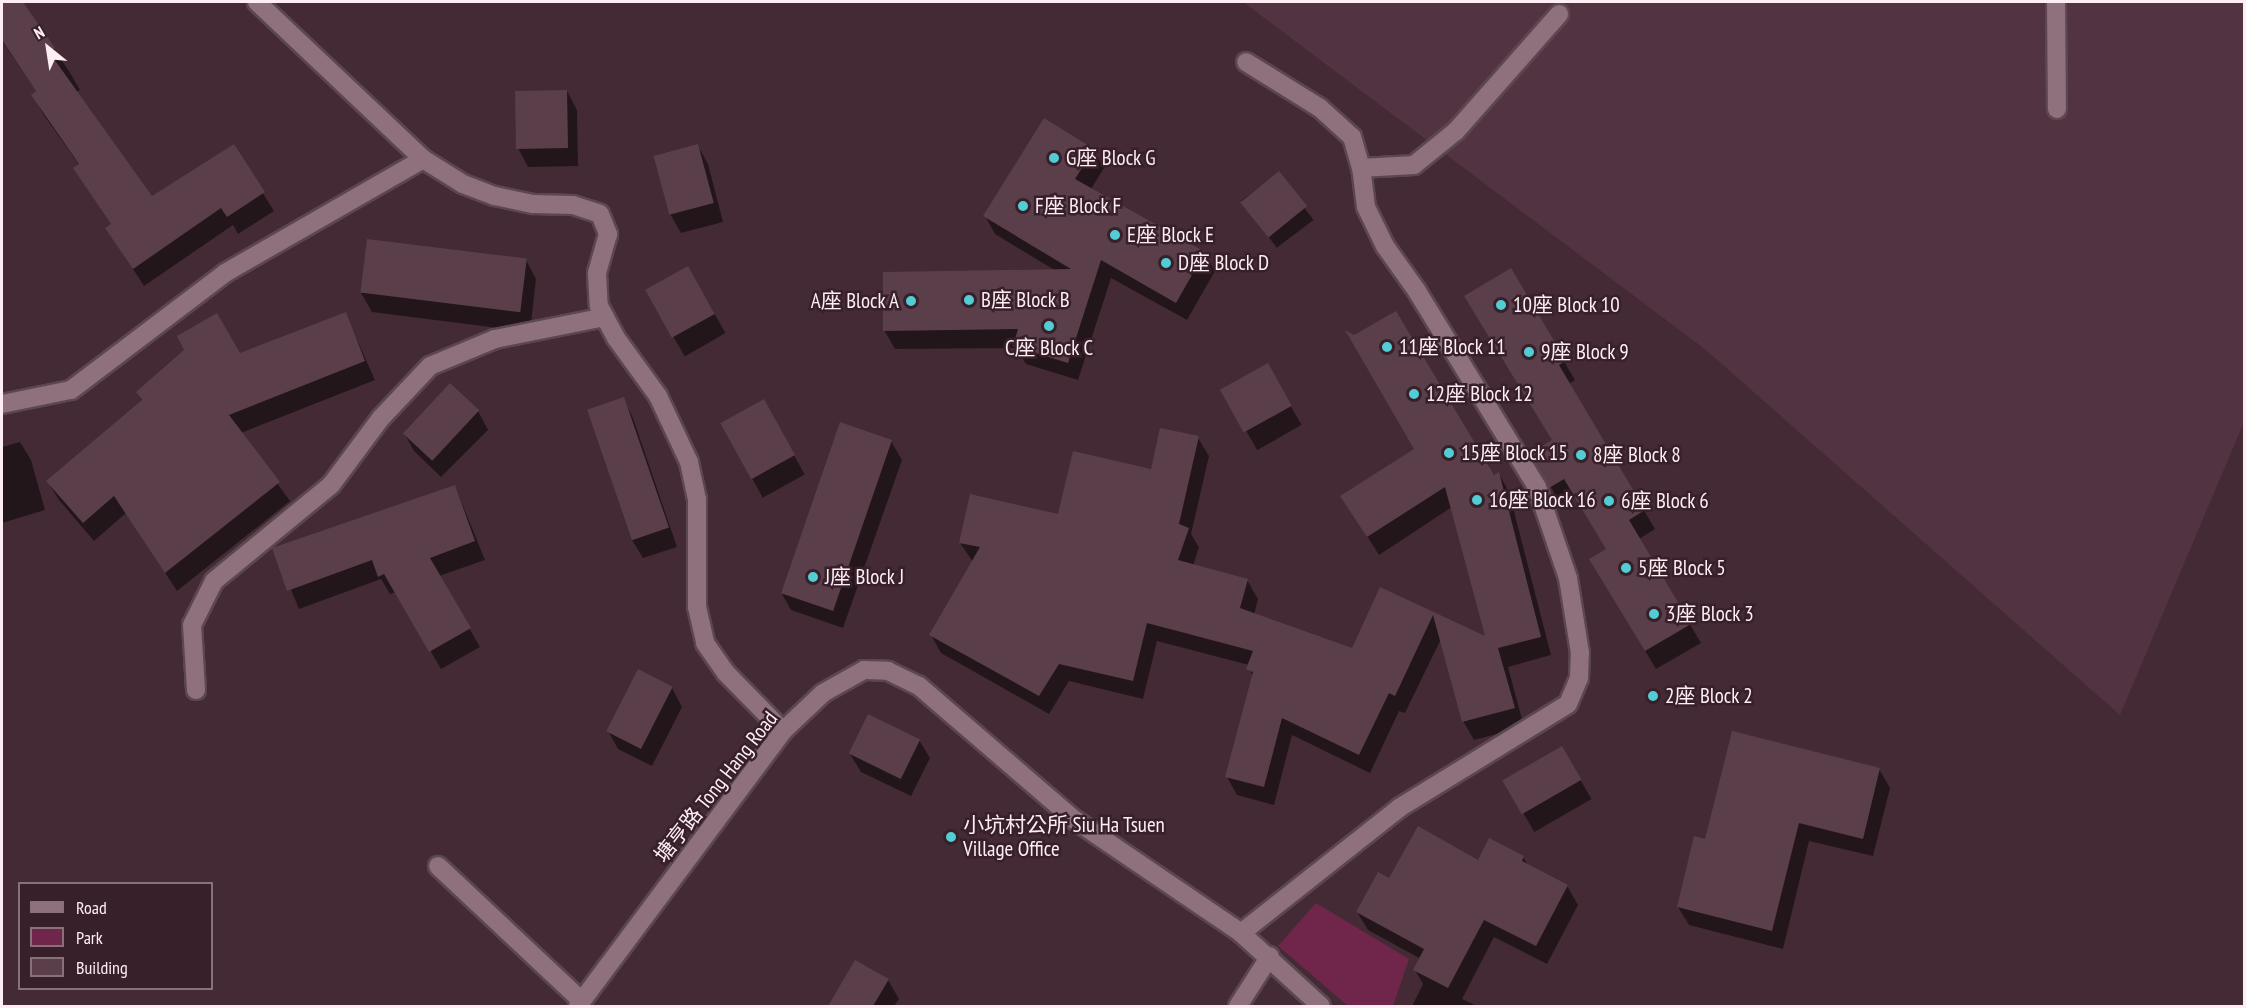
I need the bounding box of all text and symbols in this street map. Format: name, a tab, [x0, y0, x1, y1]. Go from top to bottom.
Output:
north arrow	[18, 18, 78, 78]
text: N	[30, 22, 48, 43]
place label: G座 Block G	[1066, 145, 1156, 171]
marker: G座 Block G	[1047, 151, 1061, 165]
place label: F座 Block F	[1035, 193, 1122, 219]
marker: F座 Block F	[1016, 199, 1030, 213]
place label: E座 Block E	[1127, 222, 1214, 248]
marker: E座 Block E	[1108, 228, 1122, 242]
place label: D座 Block D	[1178, 250, 1269, 276]
marker: D座 Block D	[1159, 256, 1173, 270]
place label: B座 Block B	[981, 287, 1070, 313]
place label: A座 Block A	[810, 288, 899, 314]
place label: 10座 Block 10	[1513, 292, 1620, 318]
marker: B座 Block B	[962, 293, 976, 307]
marker: A座 Block A	[904, 294, 918, 308]
marker: 10座 Block 10	[1494, 298, 1508, 312]
marker: C座 Block C	[1042, 319, 1056, 333]
place label: 11座 Block 11	[1399, 334, 1506, 360]
place label: C座 Block C	[1005, 335, 1093, 361]
place label: 9座 Block 9	[1541, 339, 1629, 365]
marker: 11座 Block 11	[1380, 340, 1394, 354]
marker: 9座 Block 9	[1522, 345, 1536, 359]
place label: 12座 Block 12	[1426, 381, 1533, 407]
marker: 12座 Block 12	[1407, 387, 1421, 401]
place label: 15座 Block 15	[1461, 440, 1568, 466]
place label: 8座 Block 8	[1593, 442, 1681, 468]
marker: 15座 Block 15	[1442, 446, 1456, 460]
marker: 8座 Block 8	[1574, 448, 1588, 462]
place label: 16座 Block 16	[1489, 487, 1596, 513]
place label: 6座 Block 6	[1621, 488, 1709, 514]
marker: 16座 Block 16	[1470, 493, 1484, 507]
marker: 6座 Block 6	[1602, 494, 1616, 508]
place label: 5座 Block 5	[1638, 555, 1726, 581]
marker: 5座 Block 5	[1619, 561, 1633, 575]
place label: J座 Block J	[825, 564, 905, 590]
marker: J座 Block J	[806, 570, 820, 584]
place label: 3座 Block 3	[1666, 601, 1754, 627]
marker: 3座 Block 3	[1647, 607, 1661, 621]
place label: 2座 Block 2	[1665, 683, 1753, 709]
marker: 2座 Block 2	[1646, 689, 1660, 703]
street label: 塘亨路 Tong Hang Road	[649, 706, 783, 868]
place label: 小坑村公所 Siu Ha Tsuen Village Office	[963, 812, 1165, 862]
marker: 小坑村公所 Siu Ha Tsuen Village Office	[944, 830, 958, 844]
legend	[18, 882, 213, 990]
text: Road	[76, 896, 107, 919]
text: Park	[76, 926, 103, 949]
text: Building	[76, 956, 128, 979]

